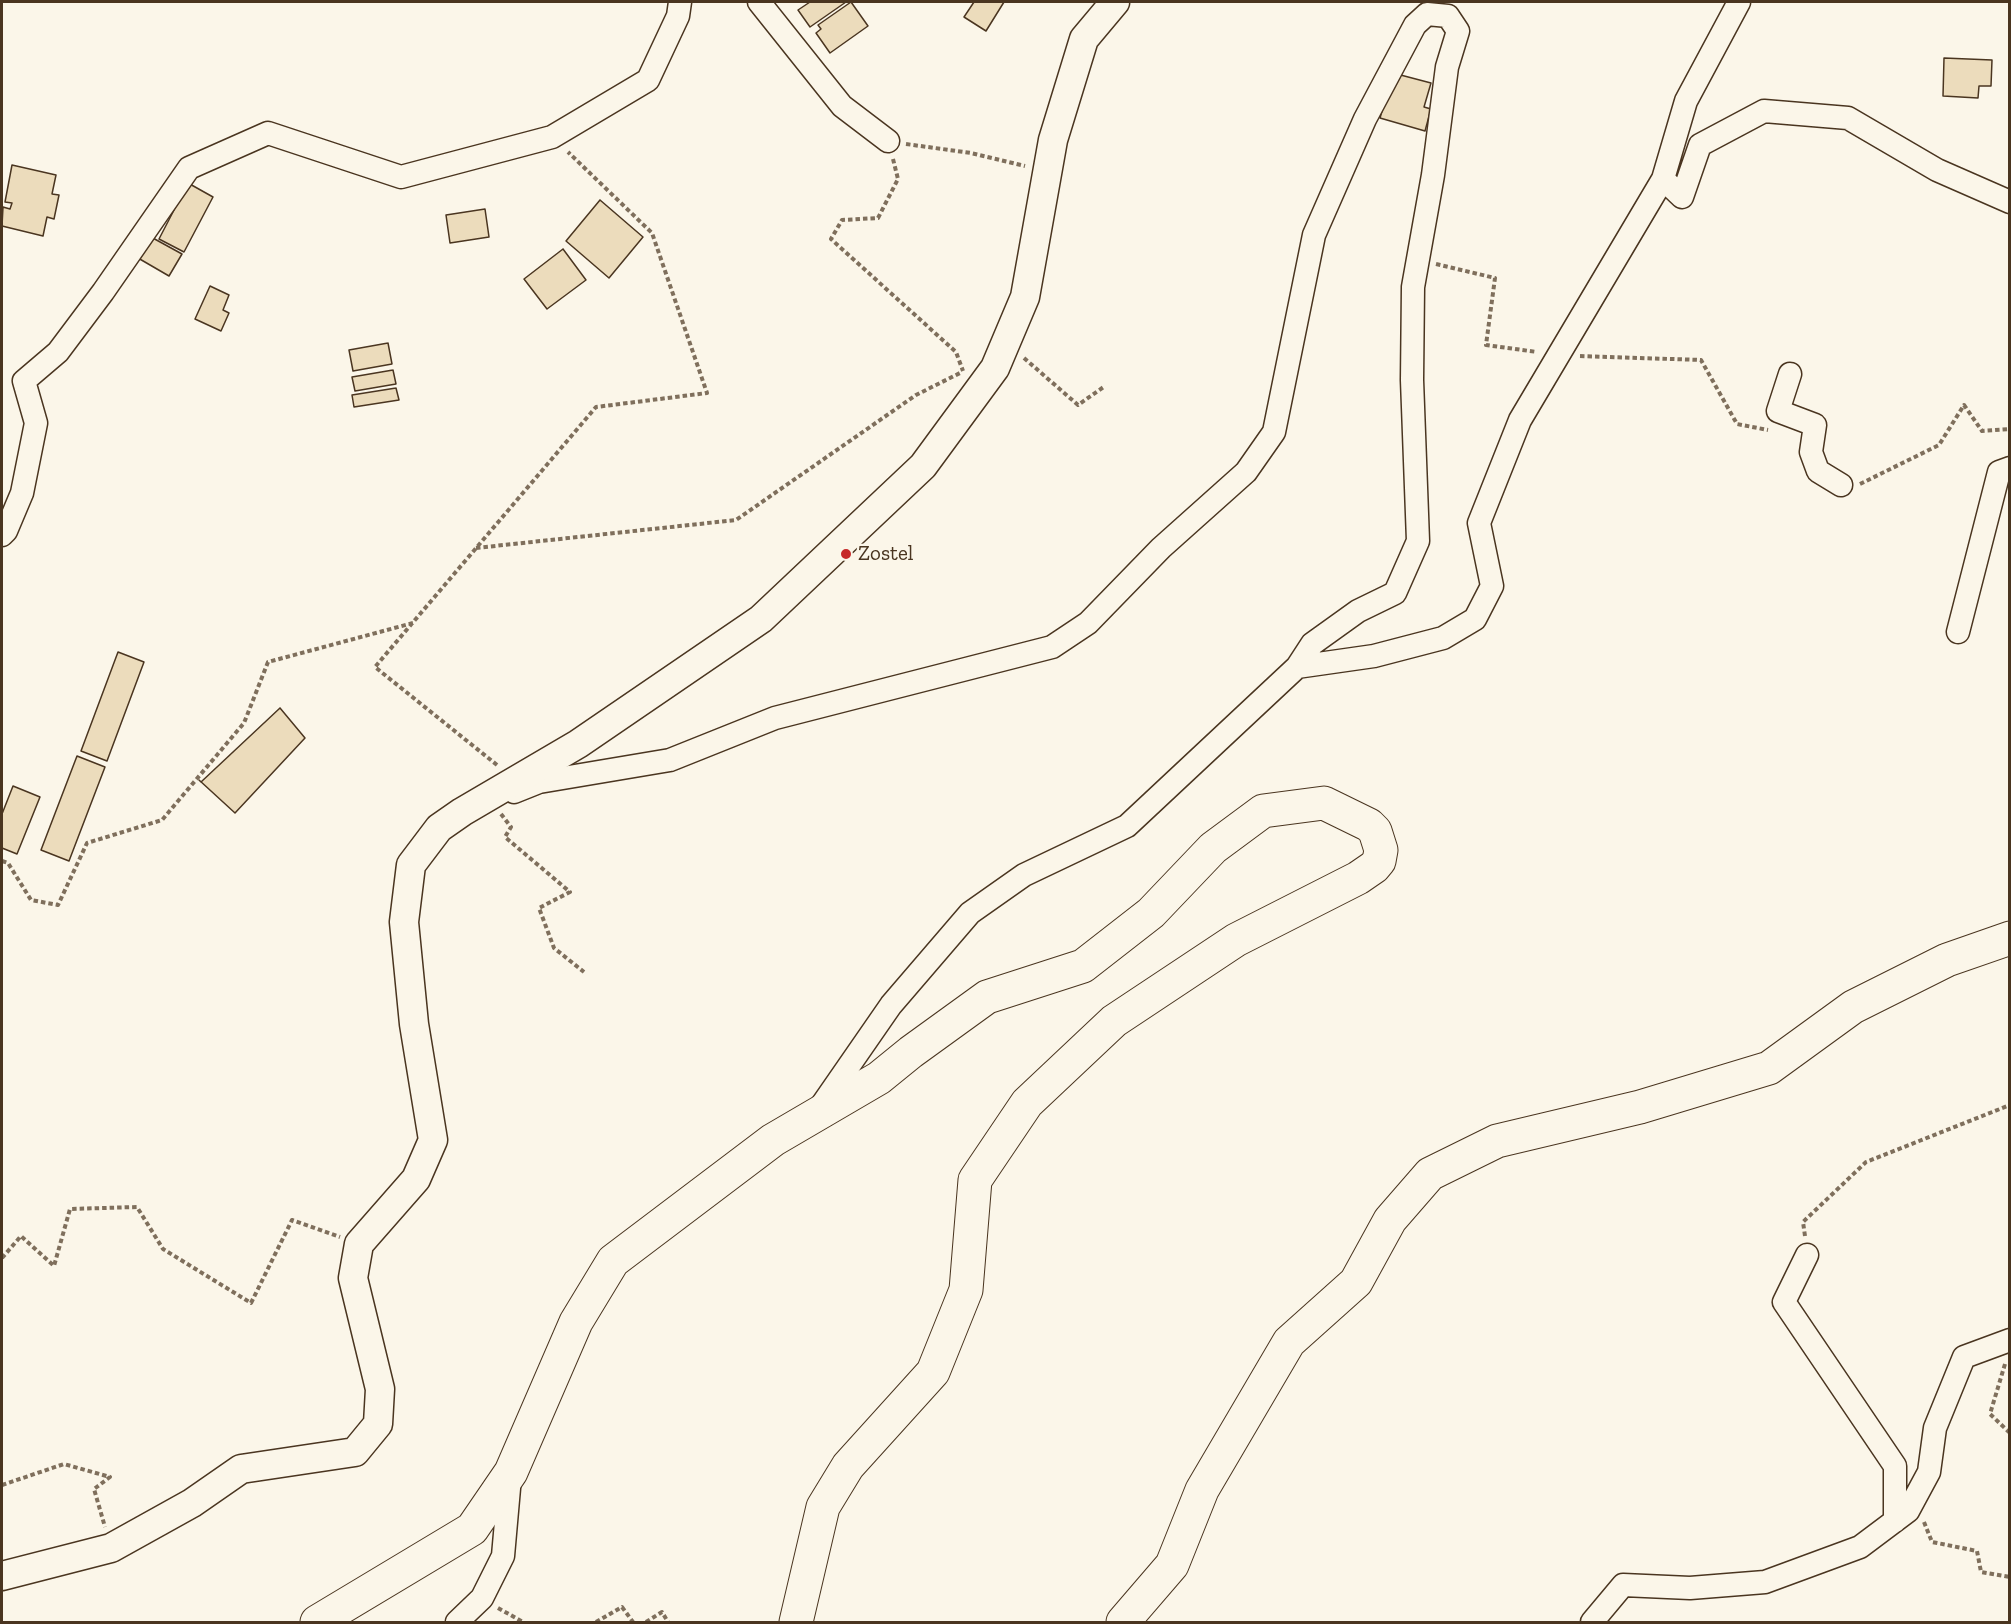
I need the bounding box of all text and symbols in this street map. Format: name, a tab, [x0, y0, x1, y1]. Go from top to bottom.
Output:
place label: Zostel	[858, 541, 913, 567]
marker: Zostel	[839, 547, 853, 561]

